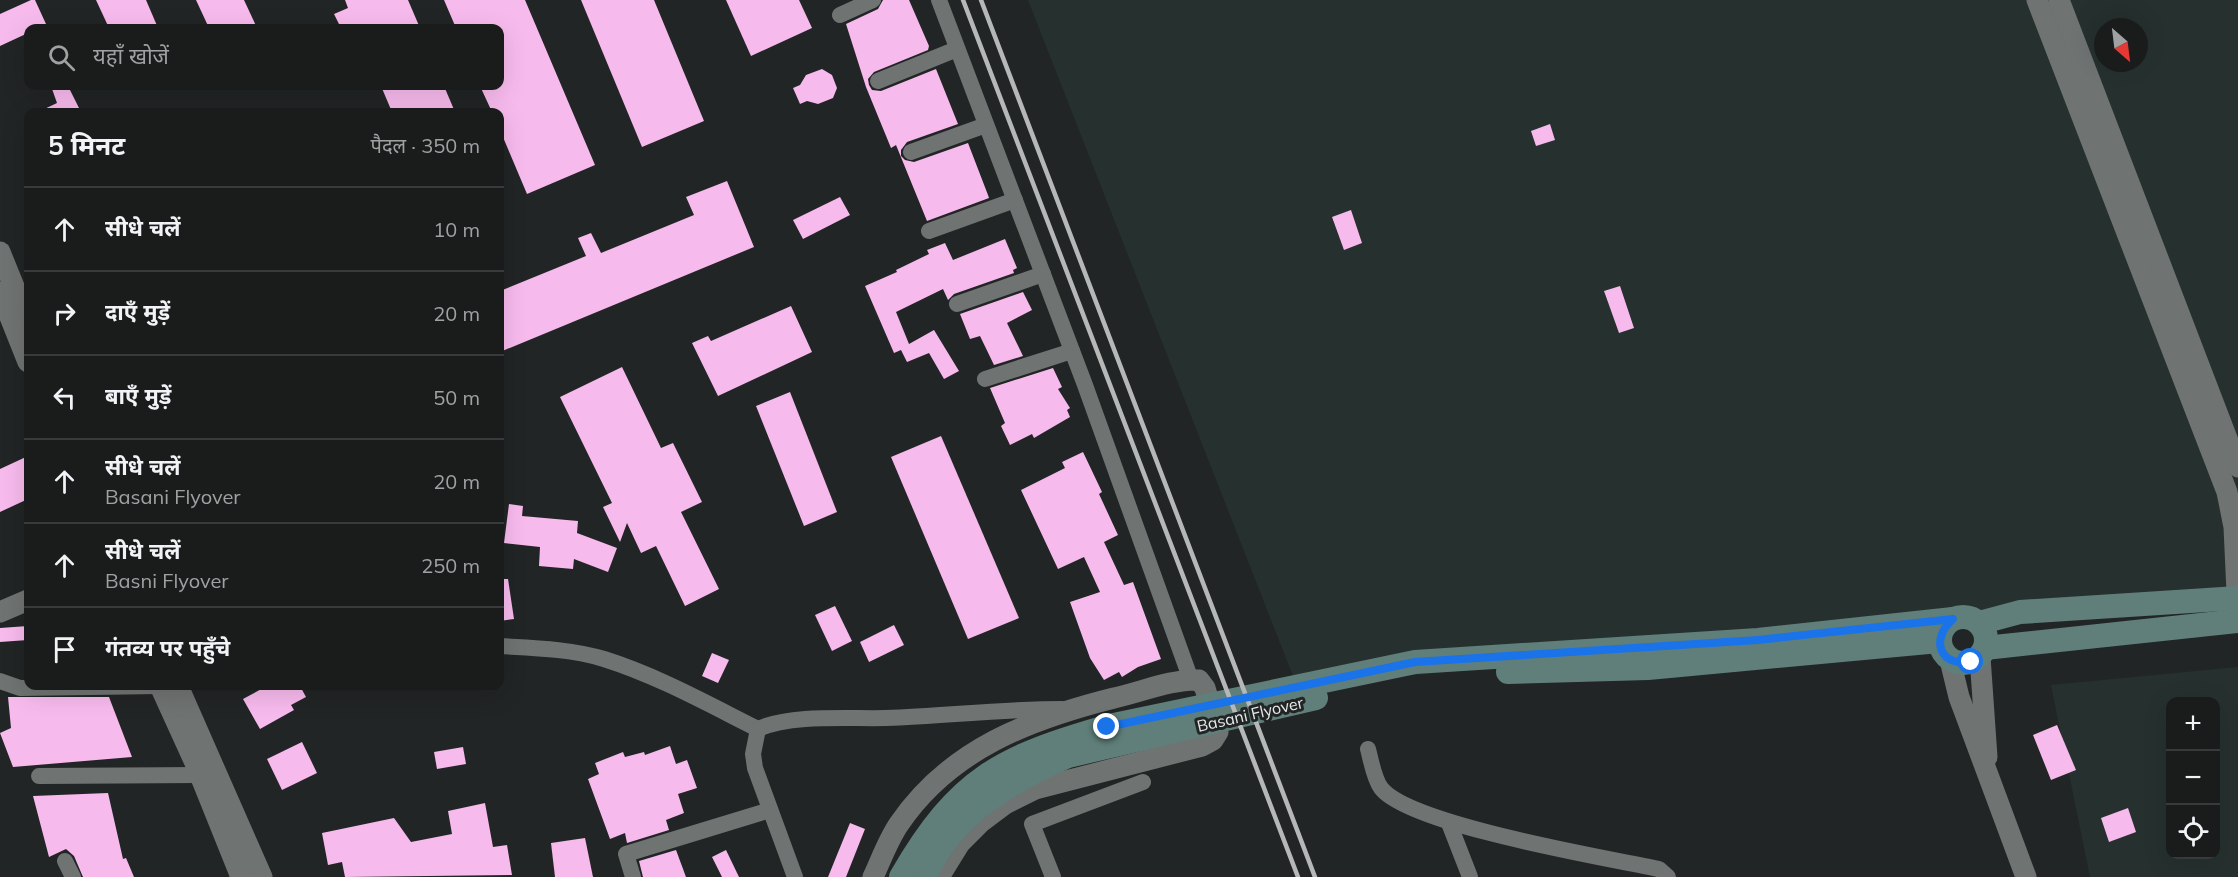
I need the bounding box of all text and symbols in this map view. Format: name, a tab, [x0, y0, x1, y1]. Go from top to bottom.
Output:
north arrow	[2094, 18, 2148, 72]
search box	[24, 24, 504, 90]
icon: search	[45, 41, 78, 74]
text: यहाँ खोजें	[93, 42, 169, 70]
text: 5 मिनट	[48, 129, 125, 162]
text: पैदल · 350 m	[371, 133, 480, 158]
icon: ahead	[48, 213, 81, 246]
text: सीधे चलें	[105, 214, 180, 242]
text: 10 m	[433, 217, 480, 242]
icon: right	[48, 297, 81, 330]
text: दाएँ मुड़ें	[105, 298, 170, 326]
text: 20 m	[433, 301, 480, 326]
icon: left	[48, 381, 81, 414]
text: बाएँ मुड़ें	[105, 382, 171, 410]
text: 50 m	[433, 385, 480, 410]
text: सीधे चलें	[105, 453, 180, 481]
icon: ahead	[48, 465, 81, 498]
text: 20 m	[433, 469, 480, 494]
text: Basani Flyover	[105, 484, 241, 509]
text: सीधे चलें	[105, 537, 180, 565]
icon: ahead	[48, 549, 81, 582]
text: 250 m	[421, 553, 480, 578]
text: Basni Flyover	[105, 568, 229, 593]
icon: arrive	[48, 633, 81, 666]
text: गंतव्य पर पहुँचे	[105, 634, 230, 662]
route start	[1957, 648, 1983, 674]
street label: Basani Flyover	[1195, 692, 1305, 736]
map controls	[2166, 697, 2220, 859]
button: +	[2166, 697, 2220, 751]
route end	[1093, 713, 1119, 739]
button: −	[2166, 751, 2220, 805]
button: locate	[2166, 805, 2220, 859]

